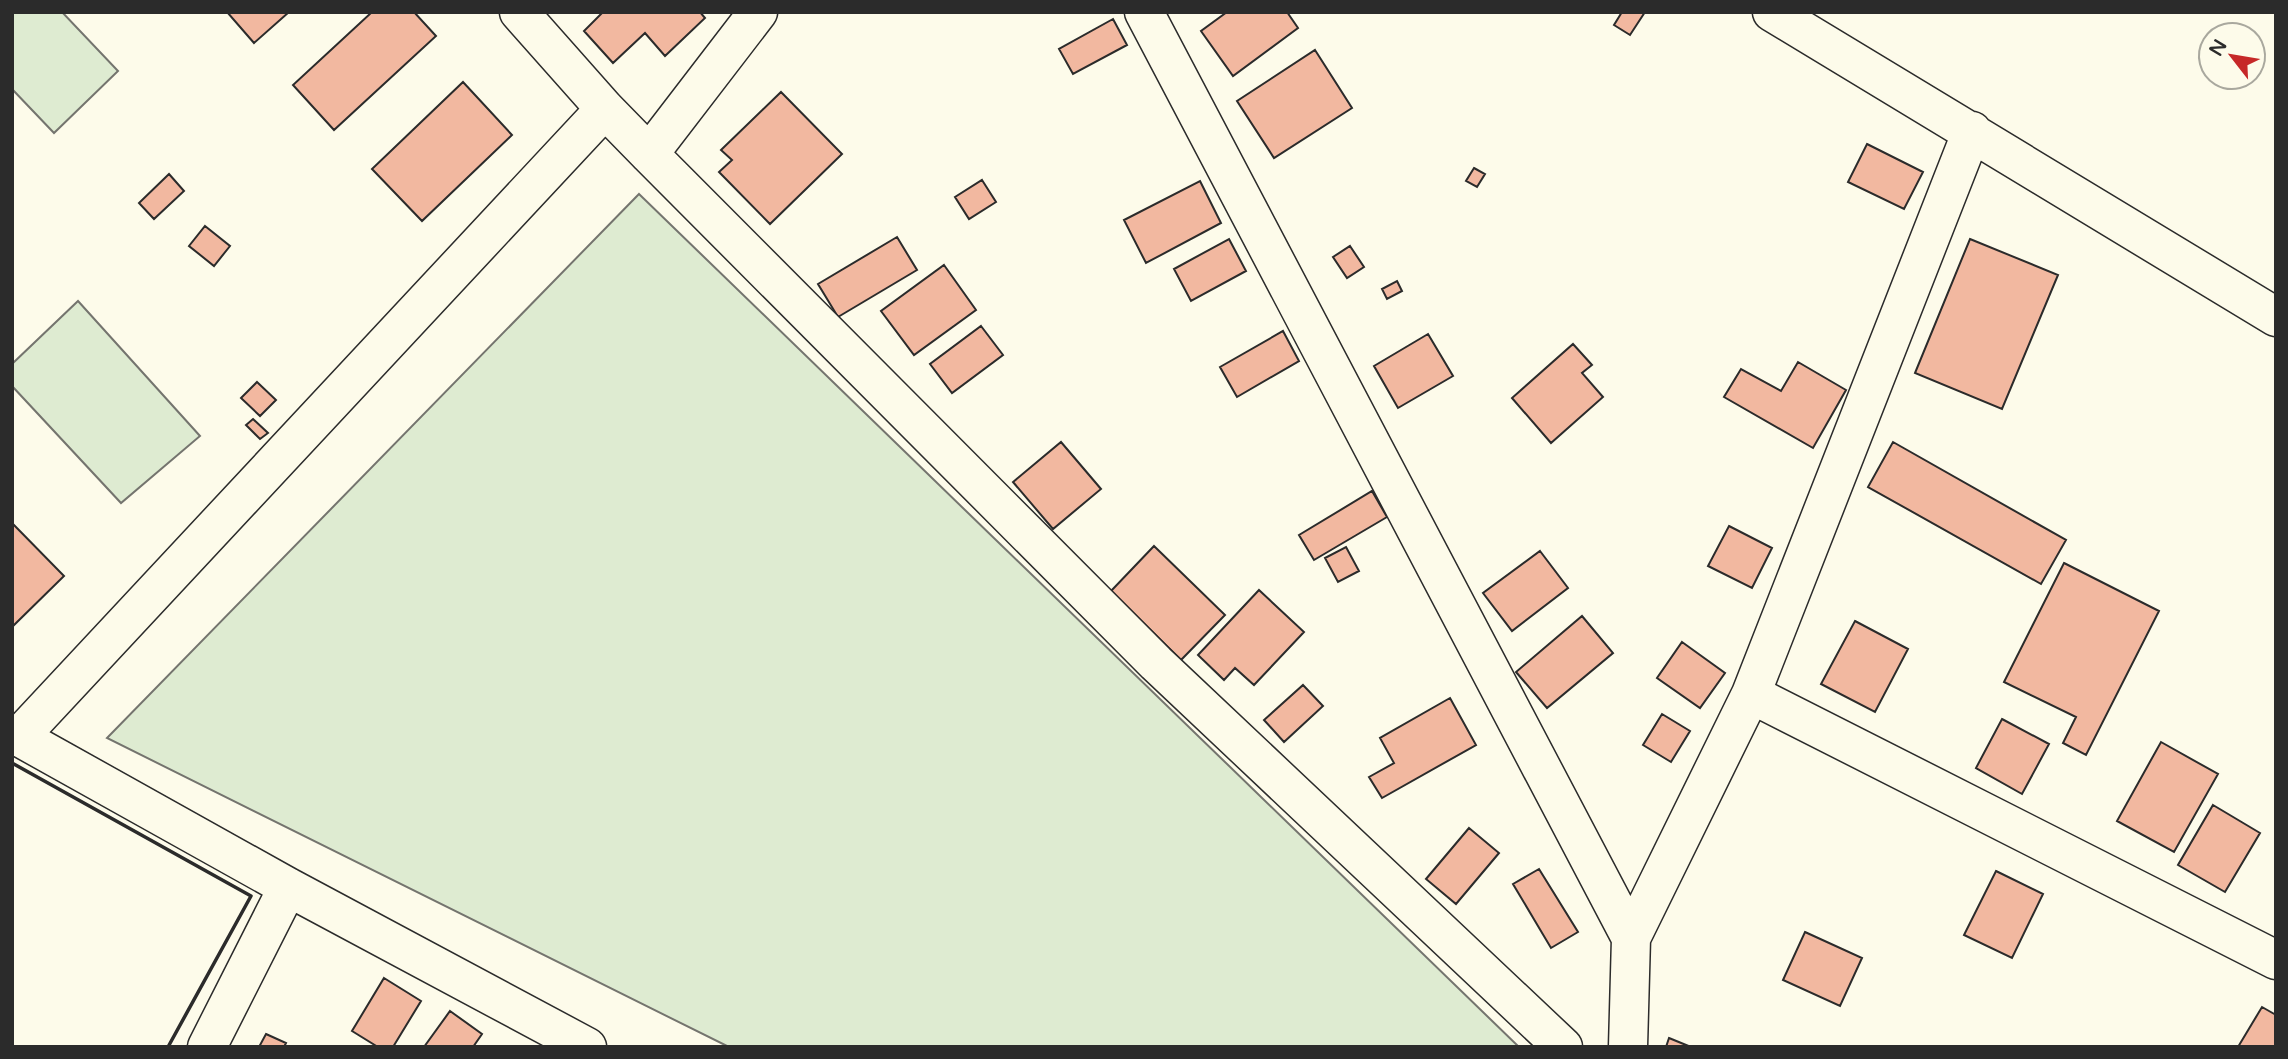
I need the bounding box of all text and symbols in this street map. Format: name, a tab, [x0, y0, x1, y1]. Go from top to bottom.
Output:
north arrow	[2197, 21, 2267, 91]
text: N	[2205, 36, 2232, 60]

